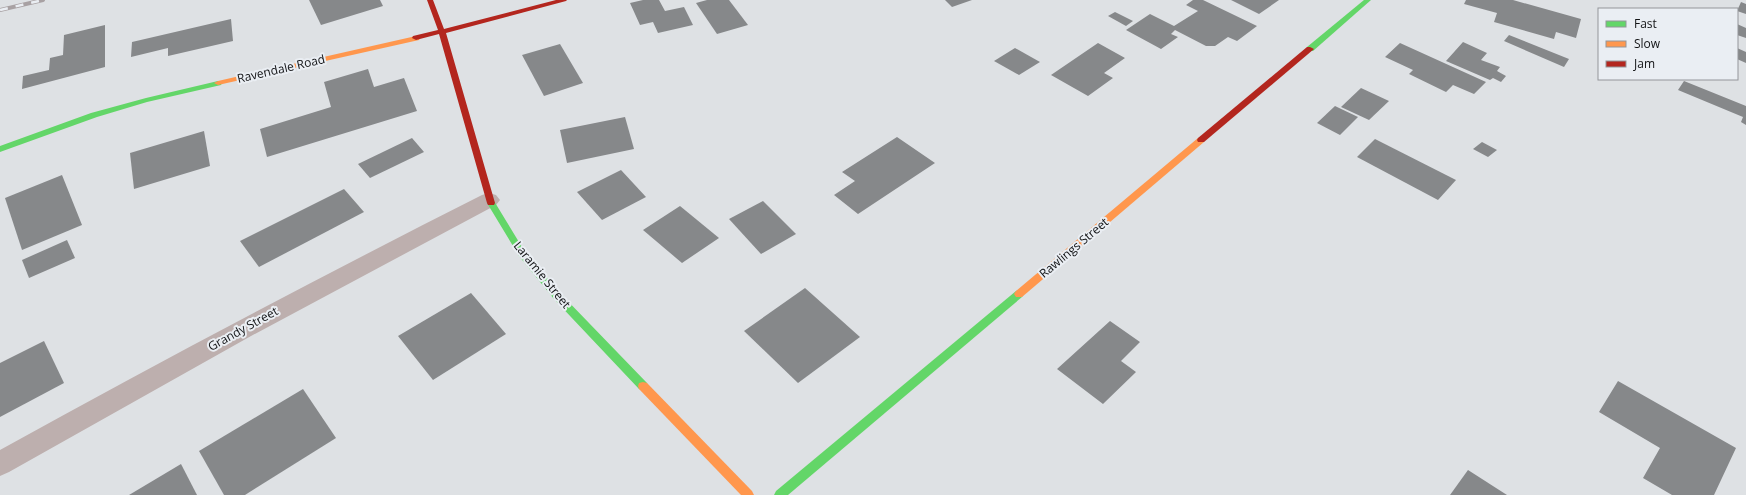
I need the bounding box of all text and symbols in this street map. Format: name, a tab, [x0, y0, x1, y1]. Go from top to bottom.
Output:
legend	[1598, 8, 1738, 80]
text: Fast	[1634, 15, 1657, 32]
text: Slow	[1634, 35, 1661, 52]
street label: Ravendale Road	[235, 50, 327, 87]
text: Jam	[1633, 55, 1655, 72]
street label: Rawlings Street	[1035, 214, 1112, 282]
street label: Laramie Street	[510, 237, 575, 312]
street label: Grandy Street	[205, 302, 281, 355]

